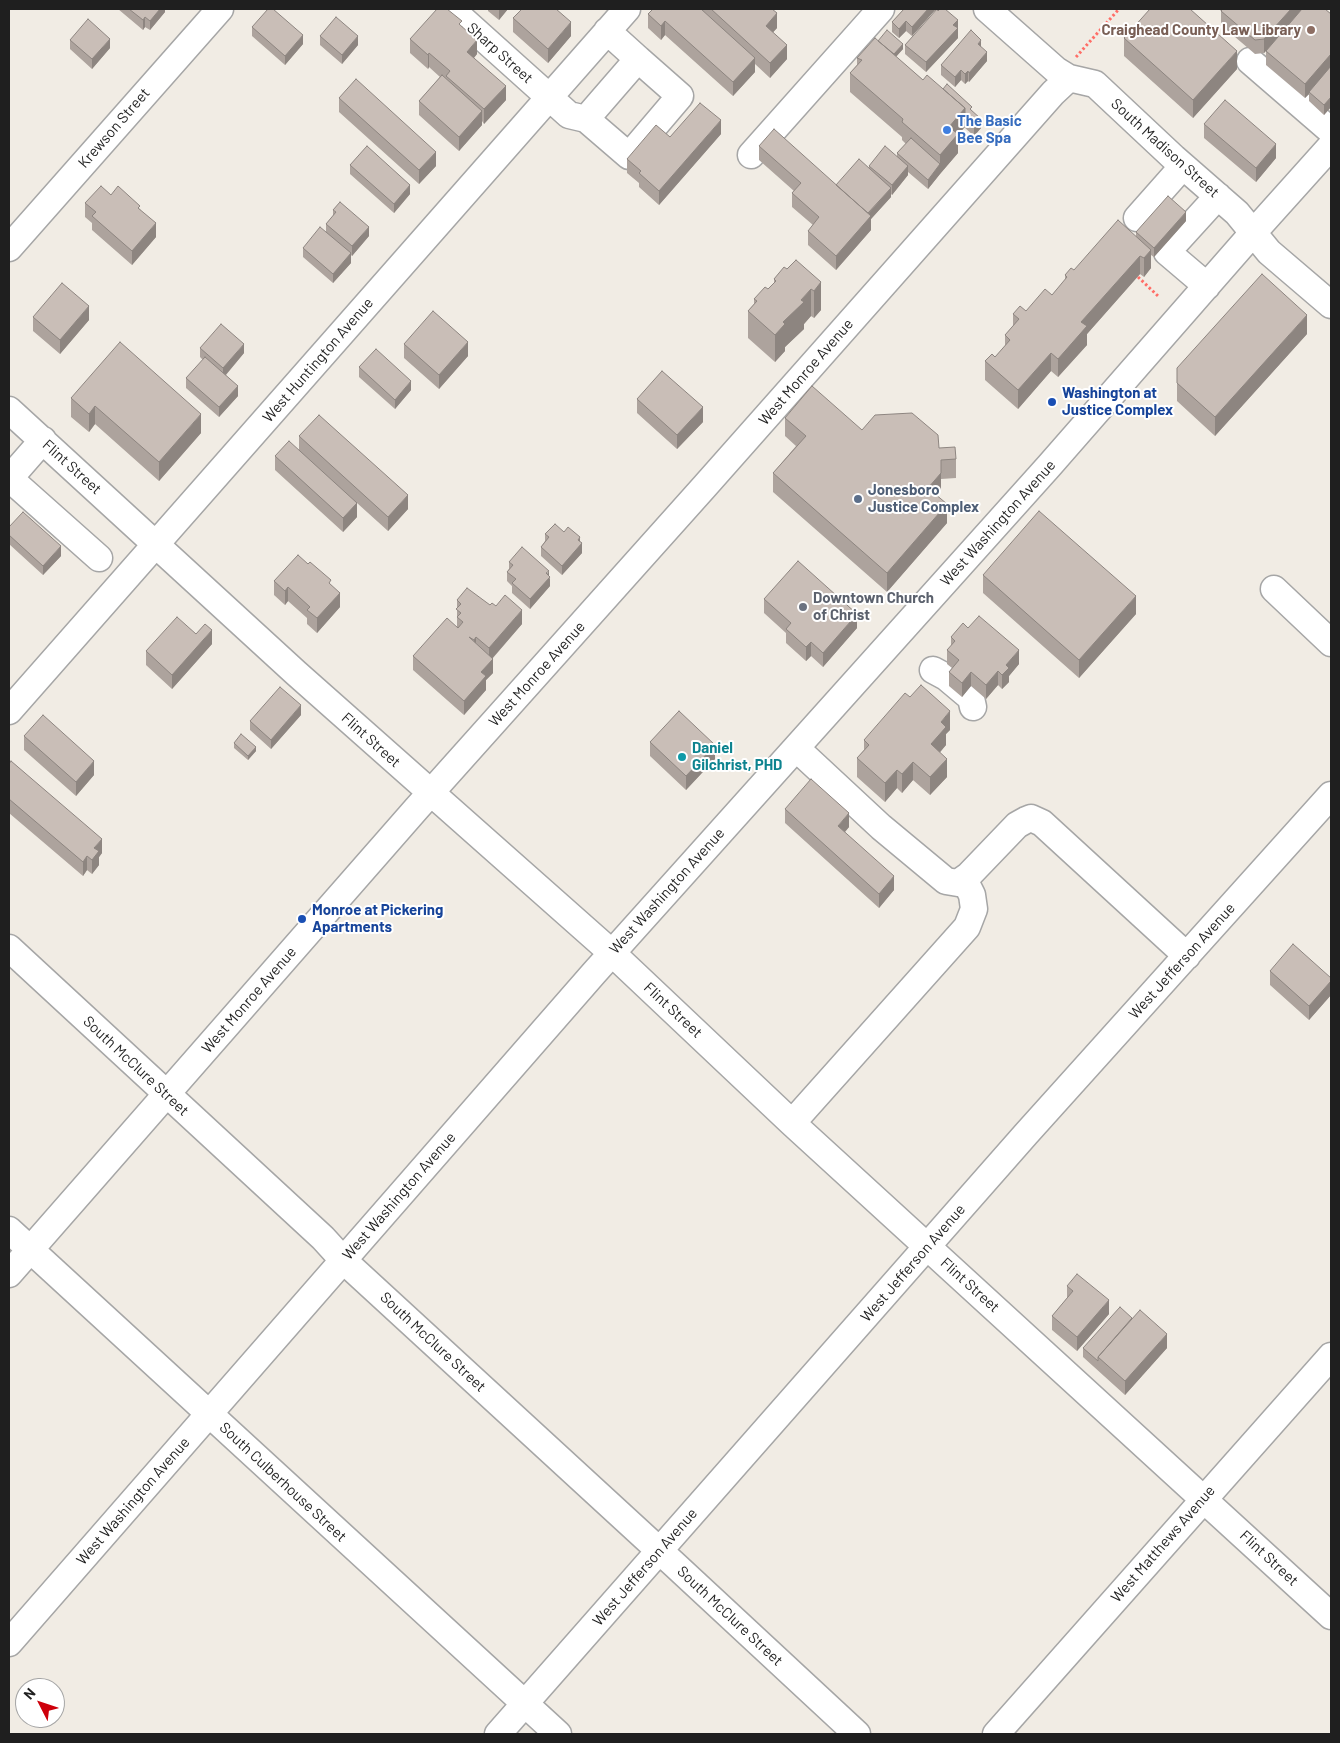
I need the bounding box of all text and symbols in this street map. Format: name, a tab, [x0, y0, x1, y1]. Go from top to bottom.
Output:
street label: Sharp Street	[463, 19, 537, 87]
place label: Craighead County Law Library	[1101, 21, 1301, 39]
marker: Craighead County Law Library	[1305, 24, 1317, 36]
street label: Krewson Street	[74, 84, 154, 172]
street label: South Madison Street	[1107, 95, 1223, 201]
place label: The Basic Bee Spa	[957, 112, 1022, 147]
marker: The Basic Bee Spa	[941, 124, 953, 136]
street label: West Huntington Avenue	[259, 294, 377, 426]
street label: West Monroe Avenue	[755, 315, 857, 429]
place label: Washington at Justice Complex	[1062, 384, 1173, 419]
marker: Washington at Justice Complex	[1046, 396, 1058, 408]
street label: Flint Street	[39, 436, 105, 498]
street label: West Washington Avenue	[937, 456, 1059, 590]
place label: Jonesboro Justice Complex	[868, 481, 979, 516]
marker: Jonesboro Justice Complex	[852, 493, 864, 505]
place label: Downtown Church of Christ	[813, 589, 934, 624]
marker: Downtown Church of Christ	[797, 601, 809, 613]
street label: West Monroe Avenue	[485, 618, 589, 730]
street label: Flint Street	[338, 709, 404, 771]
place label: Daniel Gilchrist, PHD	[692, 739, 782, 774]
marker: Daniel Gilchrist, PHD	[676, 751, 688, 763]
street label: West Washington Avenue	[606, 824, 728, 958]
street label: West Jefferson Avenue	[1125, 899, 1239, 1023]
place label: Monroe at Pickering Apartments	[312, 901, 443, 936]
marker: Monroe at Pickering Apartments	[296, 913, 308, 925]
street label: West Monroe Avenue	[198, 943, 300, 1057]
street label: Flint Street	[640, 978, 706, 1042]
street label: South McClure Street	[79, 1012, 193, 1120]
street label: West Washington Avenue	[339, 1128, 459, 1264]
street label: West Jefferson Avenue	[857, 1200, 969, 1326]
street label: Flint Street	[937, 1254, 1003, 1316]
street label: South McClure Street	[376, 1288, 490, 1396]
street label: South Culberhouse Street	[216, 1418, 350, 1546]
street label: West Washington Avenue	[73, 1433, 193, 1569]
street label: West Matthews Avenue	[1107, 1482, 1219, 1606]
street label: West Jefferson Avenue	[589, 1504, 701, 1630]
street label: Flint Street	[1236, 1526, 1302, 1590]
street label: South McClure Street	[673, 1562, 787, 1670]
north arrow	[15, 1678, 65, 1728]
text: N	[20, 1684, 39, 1703]

